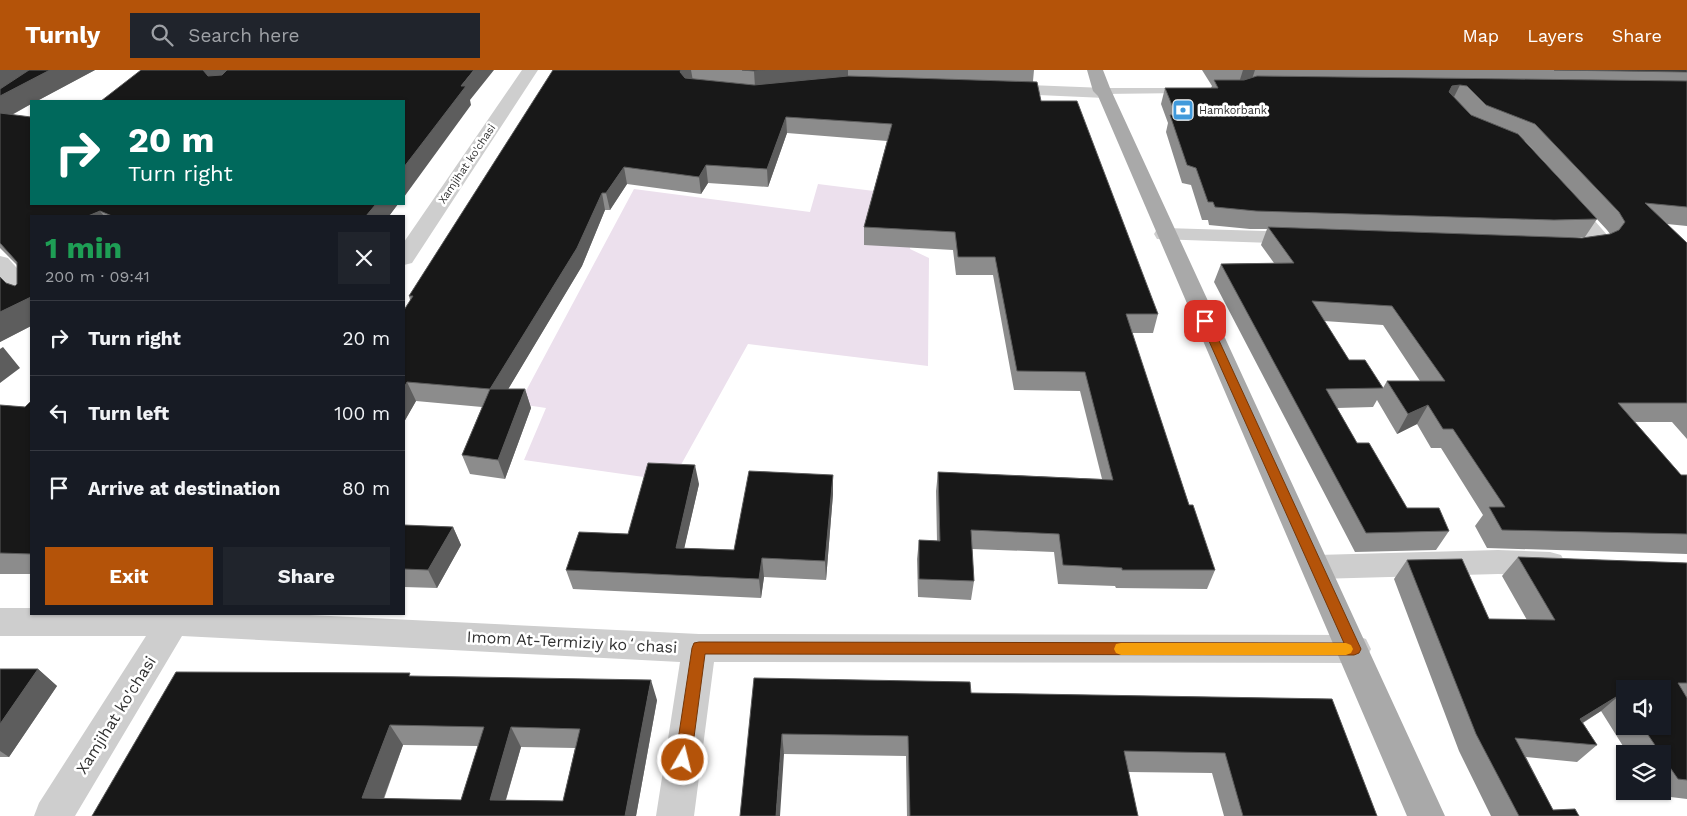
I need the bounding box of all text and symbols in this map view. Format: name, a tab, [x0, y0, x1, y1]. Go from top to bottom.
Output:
search box	[130, 13, 480, 58]
text: Turnly	[25, 21, 100, 49]
icon: search	[148, 21, 176, 49]
text: Search here	[188, 24, 300, 47]
text: Map	[1462, 25, 1499, 46]
text: Layers	[1527, 25, 1584, 46]
text: Share	[1612, 25, 1662, 46]
bank icon: Hamkorbank	[1171, 98, 1195, 122]
place label: Hamkorbank	[1199, 104, 1267, 117]
text: 20 m	[128, 119, 214, 161]
icon: right	[45, 120, 110, 185]
street label: Xamjihat ko'chasi	[436, 122, 498, 206]
text: Turn right	[128, 161, 233, 186]
text: 1 min	[45, 230, 122, 265]
button: close	[338, 232, 390, 284]
text: 200 m · 09:41	[45, 267, 150, 286]
pin	[1184, 300, 1226, 342]
icon: arrive	[1191, 307, 1219, 335]
icon: right	[45, 324, 73, 352]
text: Turn right	[88, 327, 181, 350]
text: 20 m	[343, 327, 390, 350]
icon: left	[45, 399, 73, 427]
text: Turn left	[88, 402, 169, 425]
text: 100 m	[334, 402, 390, 425]
icon: arrive	[45, 474, 73, 502]
text: Arrive at destination	[88, 477, 280, 500]
text: 80 m	[342, 477, 390, 500]
button: Exit	[45, 547, 213, 605]
button: Share	[223, 547, 390, 605]
street label: Imom At-Termiziy koʻchasi	[466, 627, 678, 657]
street label: Xamjihat ko'chasi	[72, 653, 160, 777]
map controls	[1616, 680, 1671, 800]
button: sound	[1616, 680, 1671, 735]
position arrow	[656, 733, 708, 785]
button: layers	[1616, 745, 1671, 800]

